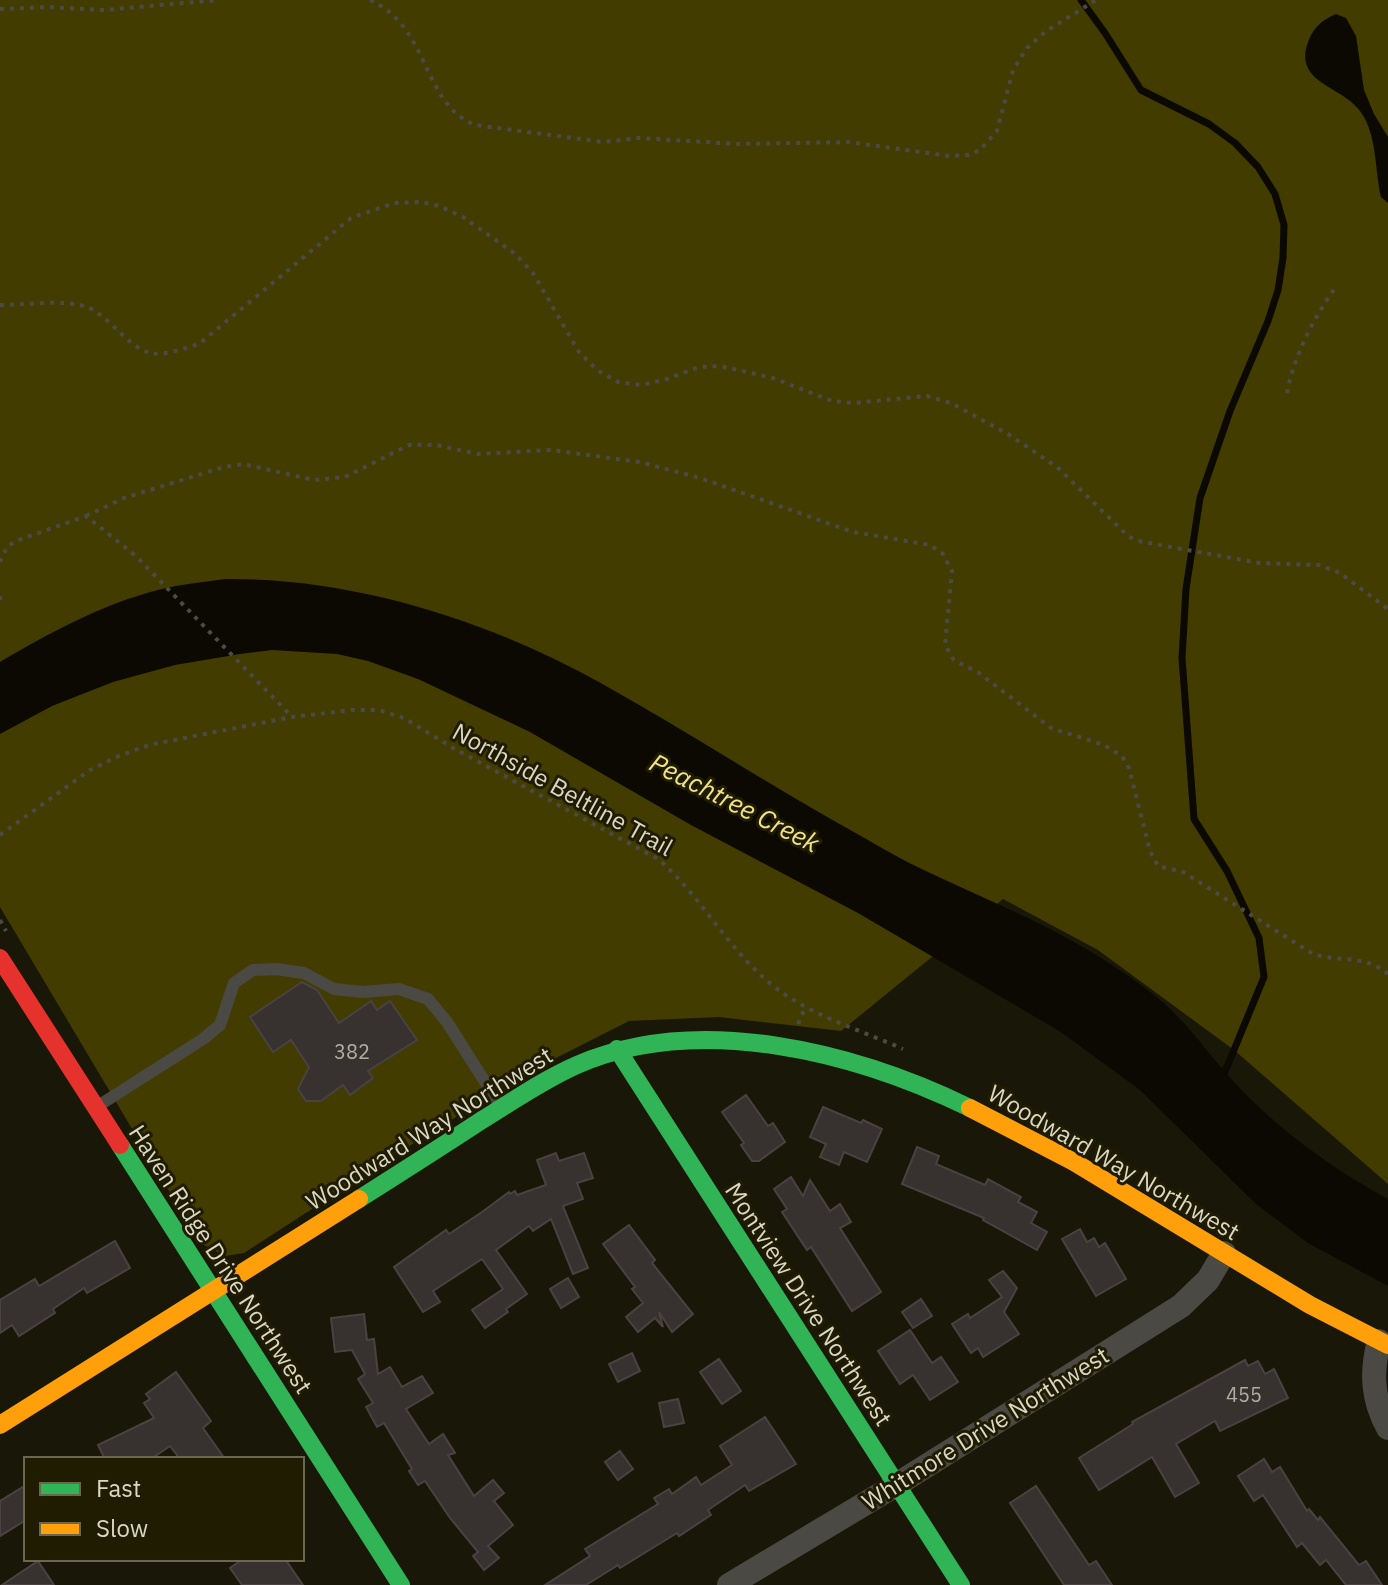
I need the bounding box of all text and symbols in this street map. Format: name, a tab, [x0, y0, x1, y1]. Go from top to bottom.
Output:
street label: Northside Beltline Trail	[447, 715, 679, 863]
water label: Peachtree Creek	[644, 745, 826, 860]
house number: 382	[334, 1038, 370, 1065]
street label: Woodward Way Northwest	[300, 1039, 558, 1217]
street label: Woodward Way Northwest	[982, 1077, 1246, 1247]
street label: Haven Ridge Drive Northwest	[122, 1118, 320, 1400]
street label: Montview Drive Northwest	[718, 1176, 900, 1432]
street label: Whitmore Drive Northwest	[855, 1339, 1115, 1517]
house number: 455	[1226, 1381, 1262, 1408]
legend	[24, 1457, 304, 1561]
text: Fast	[96, 1472, 141, 1504]
text: Slow	[96, 1512, 148, 1544]

